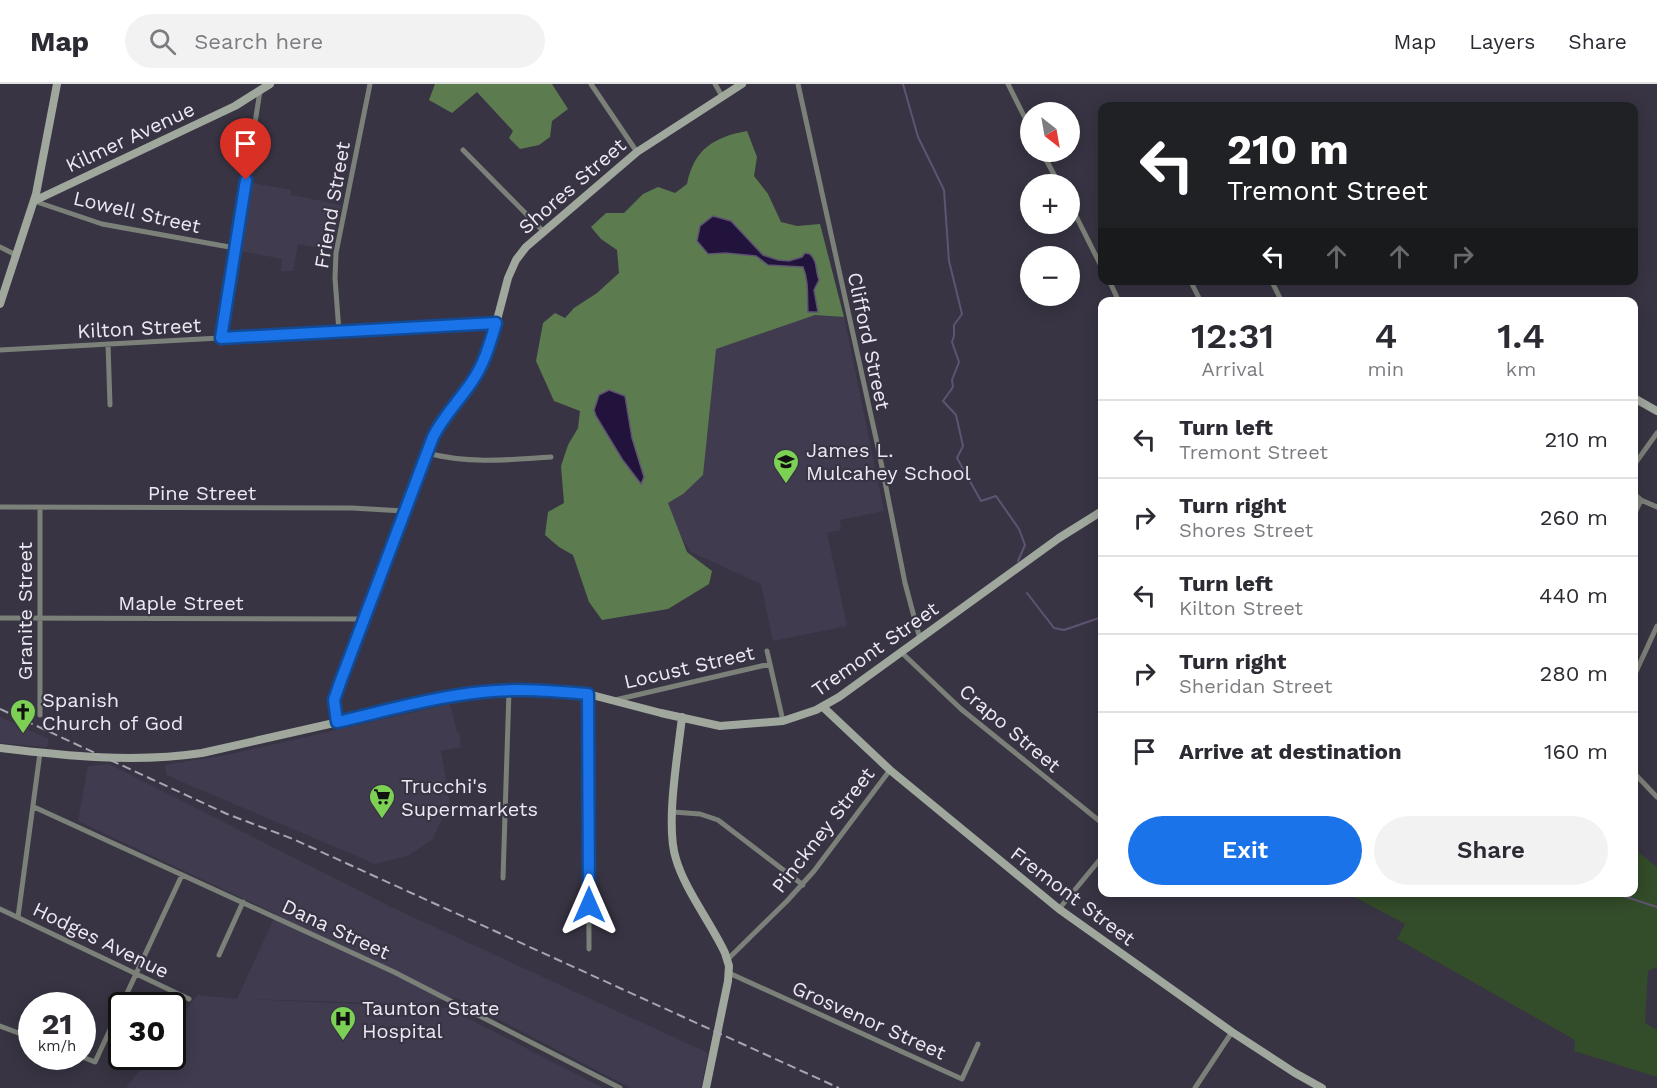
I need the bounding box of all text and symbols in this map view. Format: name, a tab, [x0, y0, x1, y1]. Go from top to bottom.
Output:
search box	[125, 14, 545, 68]
text: Map	[30, 25, 89, 58]
icon: search	[146, 25, 179, 58]
text: Search here	[194, 29, 323, 54]
text: Map	[1393, 29, 1436, 54]
text: Layers	[1469, 29, 1535, 54]
text: Share	[1568, 29, 1627, 54]
street label: Kilmer Avenue	[62, 97, 198, 177]
north arrow	[1020, 102, 1080, 162]
map controls	[1020, 102, 1080, 306]
pin	[220, 118, 271, 180]
text: 210 m	[1227, 125, 1349, 174]
icon: left	[1128, 126, 1206, 204]
icon: arrive	[229, 127, 262, 160]
street label: Shores Street	[514, 133, 631, 239]
street label: Friend Street	[309, 139, 355, 270]
button: +	[1020, 174, 1080, 234]
text: Tremont Street	[1227, 175, 1428, 207]
street label: Lowell Street	[71, 186, 204, 238]
icon: left	[1257, 240, 1290, 273]
icon: ahead	[1320, 240, 1353, 273]
icon: ahead	[1383, 240, 1416, 273]
icon: right	[1446, 240, 1479, 273]
button: −	[1020, 246, 1080, 306]
street label: Clifford Street	[843, 270, 895, 413]
street label: Kilton Street	[76, 313, 202, 343]
text: 12:31	[1191, 315, 1274, 357]
text: 4	[1374, 315, 1397, 357]
text: 1.4	[1497, 315, 1545, 357]
text: Arrival	[1201, 357, 1264, 381]
text: min	[1367, 357, 1404, 381]
text: km	[1506, 357, 1536, 381]
text: Turn left	[1179, 415, 1273, 440]
icon: left	[1128, 423, 1161, 456]
text: 210 m	[1544, 427, 1608, 452]
place label: James L. Mulcahey School	[806, 438, 971, 485]
text: Tremont Street	[1179, 440, 1328, 464]
school or university icon: James L. Mulcahey School	[771, 447, 801, 485]
street label: Pine Street	[148, 481, 257, 505]
text: Turn right	[1179, 493, 1286, 518]
icon: right	[1128, 501, 1161, 534]
text: 260 m	[1540, 505, 1608, 530]
text: Shores Street	[1179, 518, 1313, 542]
street label: Granite Street	[13, 541, 37, 680]
text: Turn left	[1179, 571, 1273, 596]
icon: left	[1128, 579, 1161, 612]
text: 440 m	[1539, 583, 1608, 608]
street label: Maple Street	[118, 591, 244, 615]
street label: Tremont Street	[807, 596, 943, 701]
text: Kilton Street	[1179, 596, 1303, 620]
street label: Locust Street	[621, 640, 757, 694]
text: Turn right	[1179, 649, 1286, 674]
icon: right	[1128, 657, 1161, 690]
text: 280 m	[1539, 661, 1608, 686]
text: Sheridan Street	[1179, 674, 1332, 698]
street label: Crapo Street	[955, 679, 1066, 778]
place label: Spanish Church of God	[42, 688, 183, 735]
church icon: Spanish Church of God	[8, 697, 38, 735]
icon: arrive	[1128, 735, 1161, 768]
text: Arrive at destination	[1179, 739, 1402, 764]
text: 160 m	[1544, 739, 1608, 764]
street label: Pinckney Street	[767, 762, 880, 898]
place label: Trucchi's Supermarkets	[401, 774, 538, 821]
supermarket icon: Trucchi's Supermarkets	[367, 782, 397, 820]
button: Exit	[1128, 816, 1362, 885]
button: Share	[1374, 816, 1608, 885]
street label: Fremont Street	[1006, 841, 1140, 951]
position arrow	[557, 873, 621, 937]
street label: Dana Street	[278, 894, 394, 965]
street label: Hodges Avenue	[29, 897, 173, 983]
street label: Grosvenor Street	[788, 975, 950, 1065]
speed limit sign: 30	[108, 992, 186, 1070]
place label: Taunton State Hospital	[362, 996, 500, 1043]
hospital icon: Taunton State Hospital	[328, 1004, 358, 1042]
text: 21	[42, 1006, 72, 1041]
text: km/h	[38, 1037, 76, 1055]

